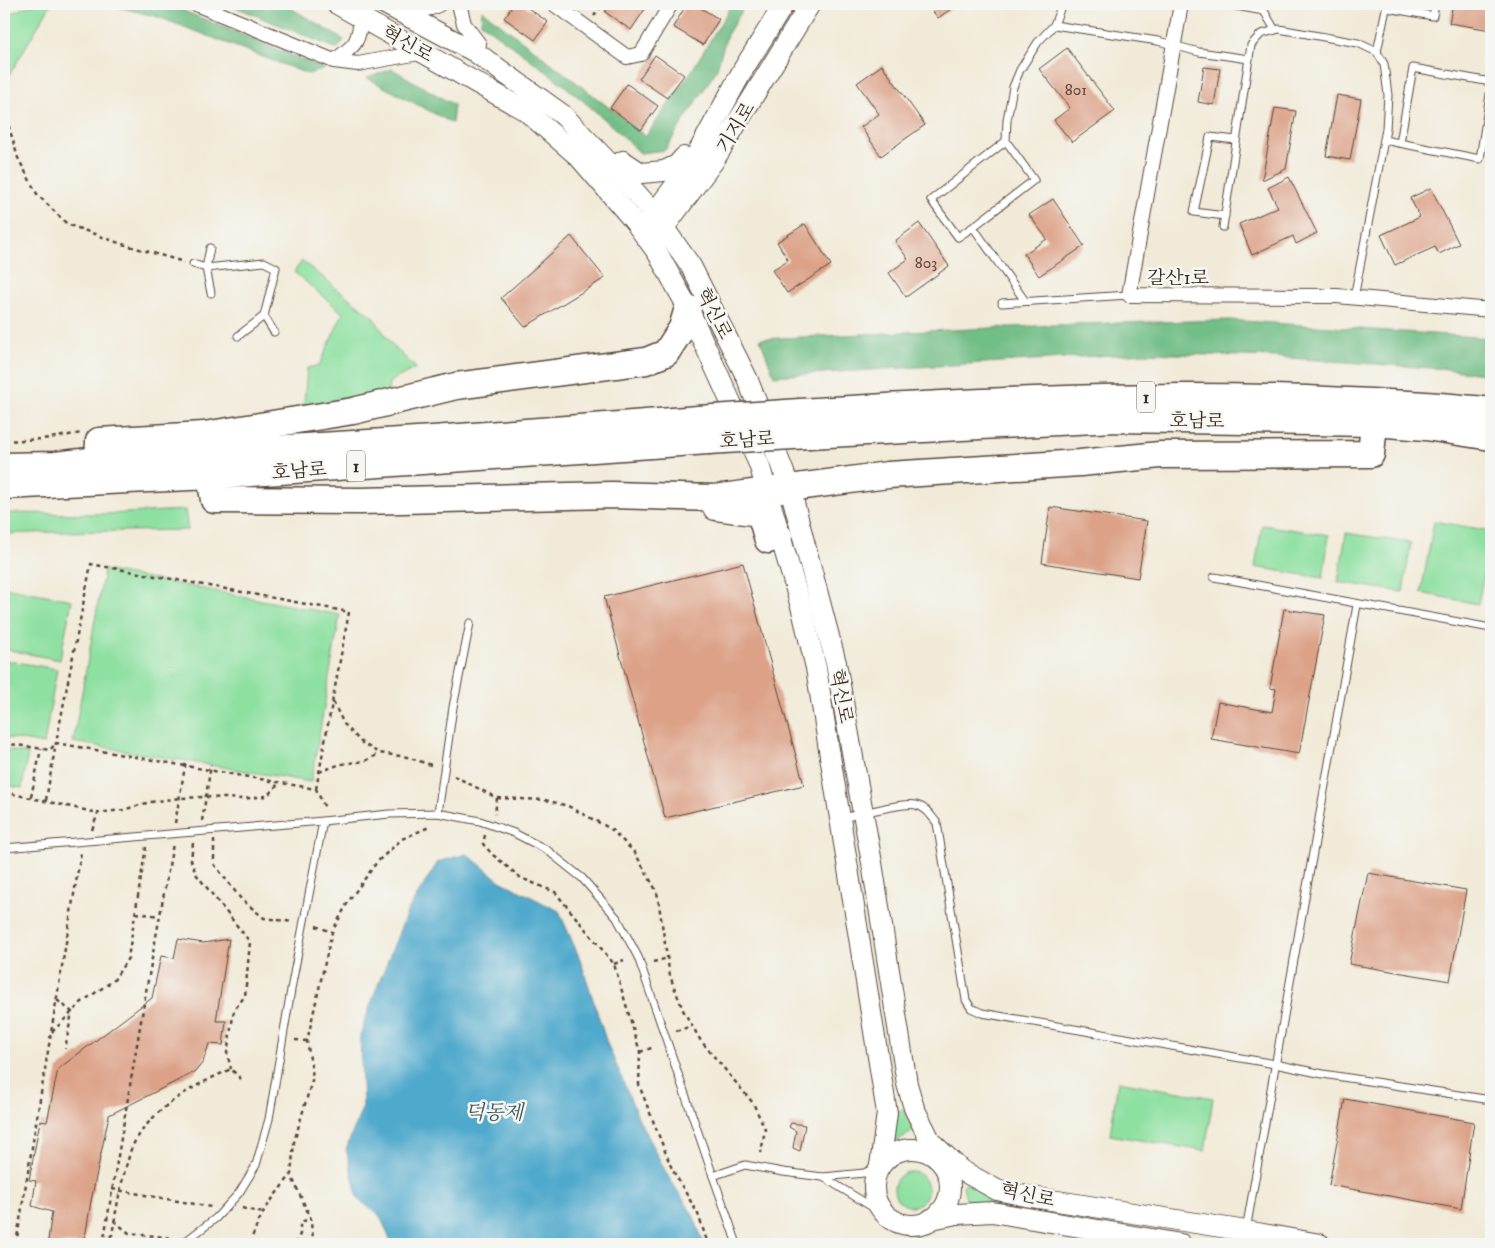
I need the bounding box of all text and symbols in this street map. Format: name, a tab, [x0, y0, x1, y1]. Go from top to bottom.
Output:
street label: 혁신로	[378, 21, 437, 68]
house number: 801	[1065, 80, 1087, 100]
street label: 기지로	[712, 98, 760, 157]
house number: 803	[915, 253, 937, 273]
street label: 갈산1로	[1147, 267, 1209, 290]
street label: 혁신로	[691, 284, 736, 343]
road number: 1	[1137, 382, 1155, 412]
street label: 호남로	[1169, 410, 1225, 433]
street label: 호남로	[719, 428, 775, 453]
road number: 1	[347, 451, 365, 482]
street label: 호남로	[271, 458, 327, 485]
street label: 혁신로	[824, 667, 857, 726]
water label: 덕동제	[465, 1101, 526, 1126]
street label: 혁신로	[998, 1178, 1057, 1212]

